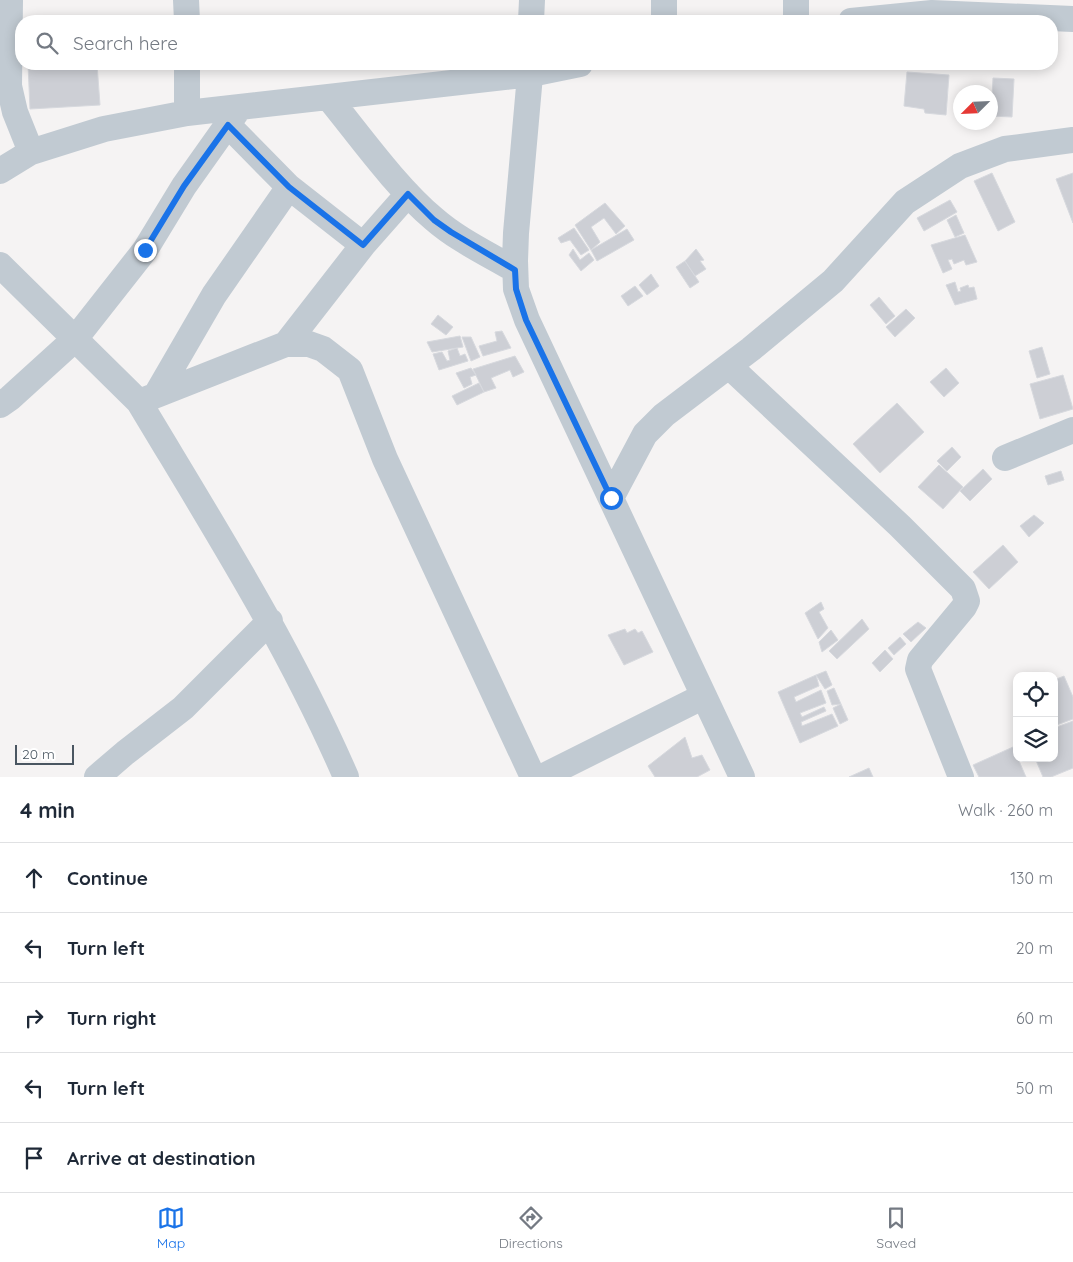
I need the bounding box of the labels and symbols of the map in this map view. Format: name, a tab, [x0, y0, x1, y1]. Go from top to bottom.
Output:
north arrow	[953, 85, 998, 130]
route end	[134, 239, 157, 262]
route start	[600, 487, 623, 510]
scale bar	[15, 742, 74, 765]

